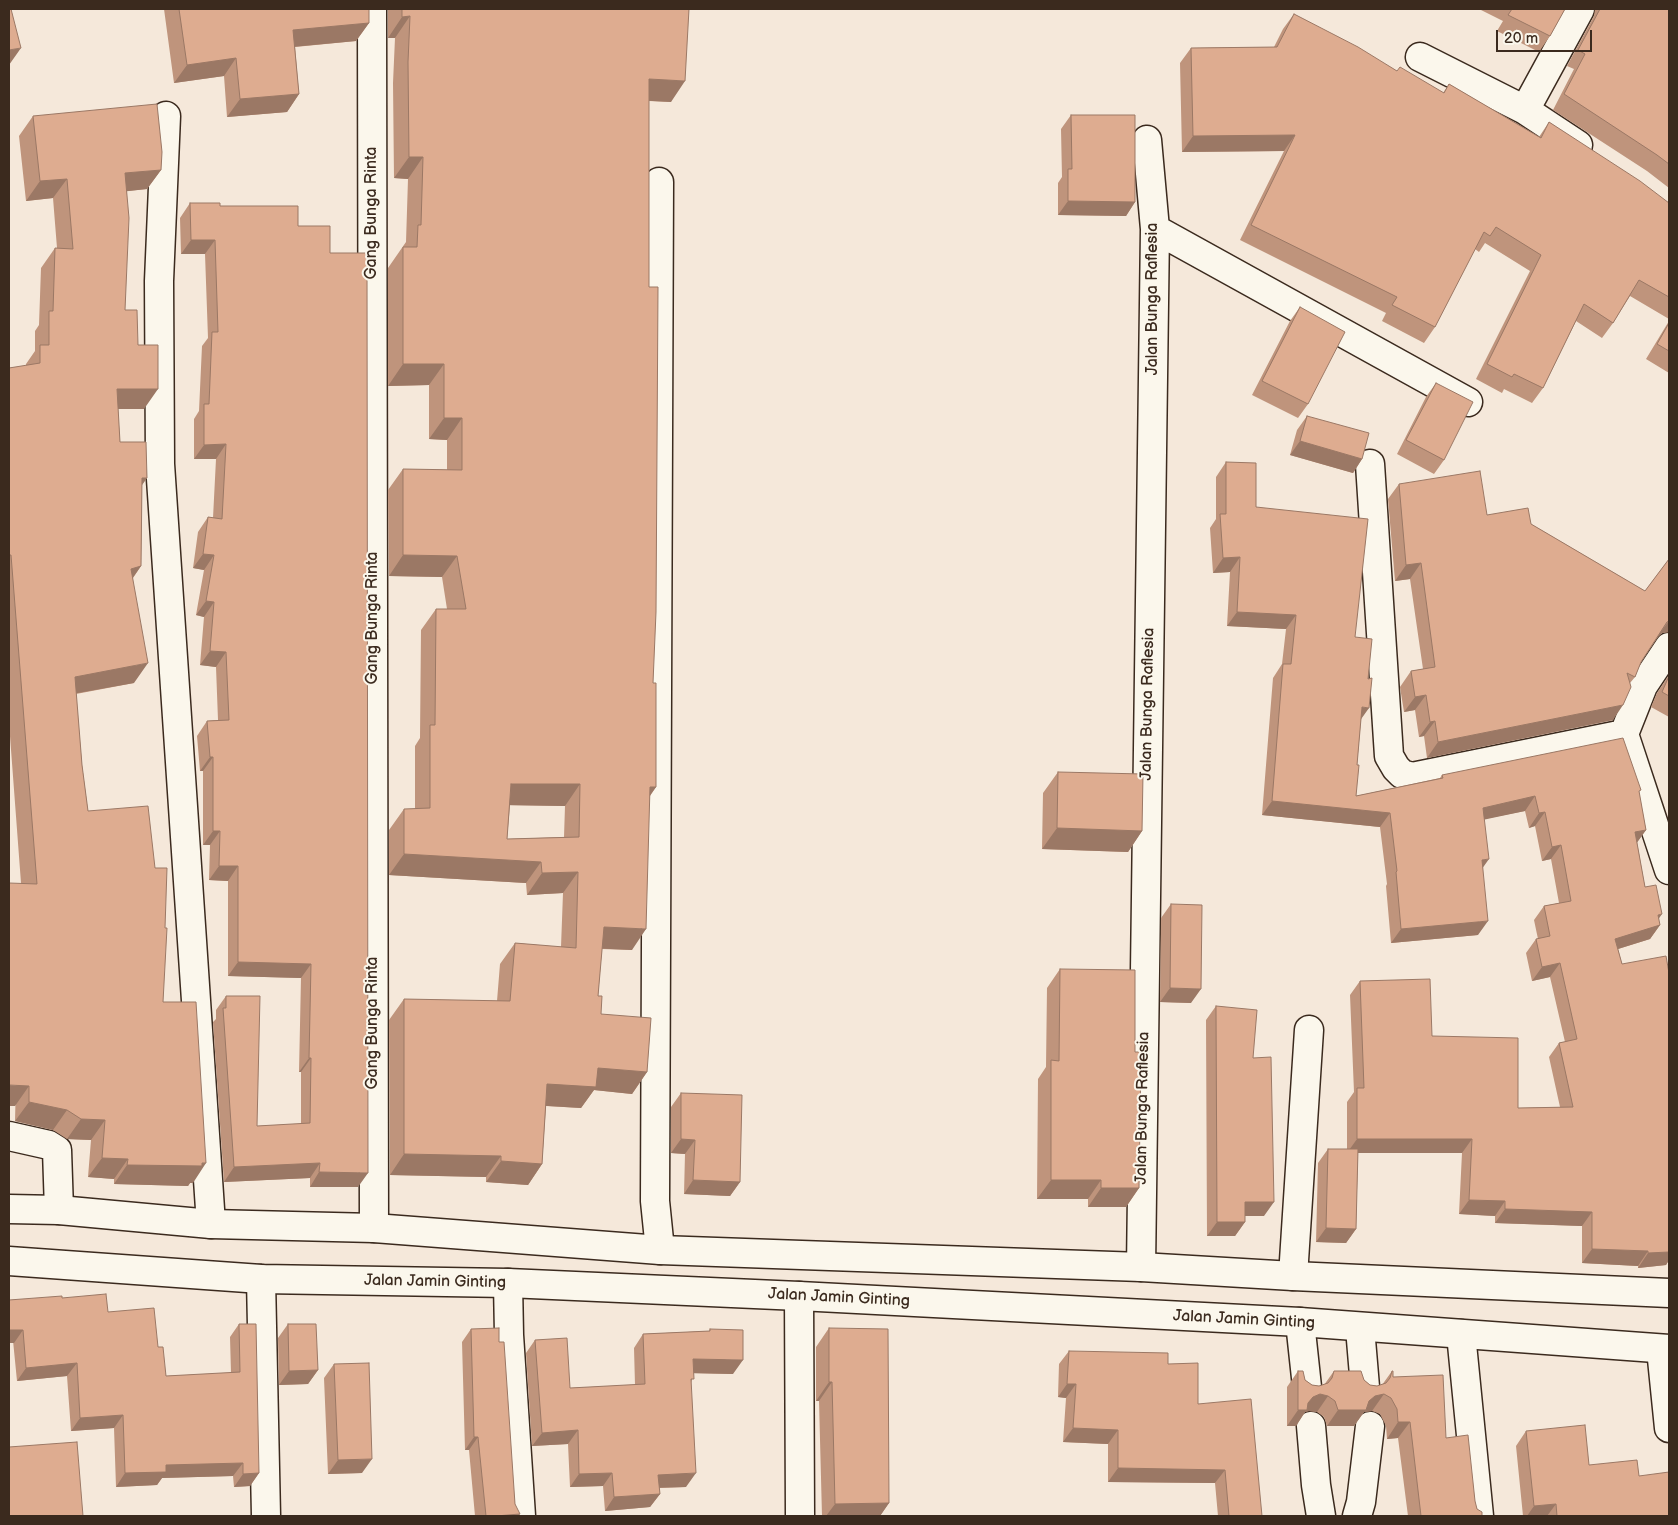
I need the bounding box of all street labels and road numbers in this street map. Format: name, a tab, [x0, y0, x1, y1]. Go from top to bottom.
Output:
street label: Gang Bunga Rinta	[362, 147, 382, 279]
street label: Jalan Bunga Raflesia	[1143, 223, 1163, 375]
street label: Gang Bunga Rinta	[363, 552, 383, 684]
street label: Jalan Bunga Raflesia	[1137, 628, 1159, 780]
street label: Gang Bunga Rinta	[363, 957, 383, 1089]
street label: Jalan Bunga Raflesia	[1132, 1032, 1154, 1184]
street label: Jalan Jamin Ginting	[364, 1271, 506, 1293]
street label: Jalan Jamin Ginting	[768, 1285, 910, 1311]
street label: Jalan Jamin Ginting	[1173, 1307, 1315, 1333]

